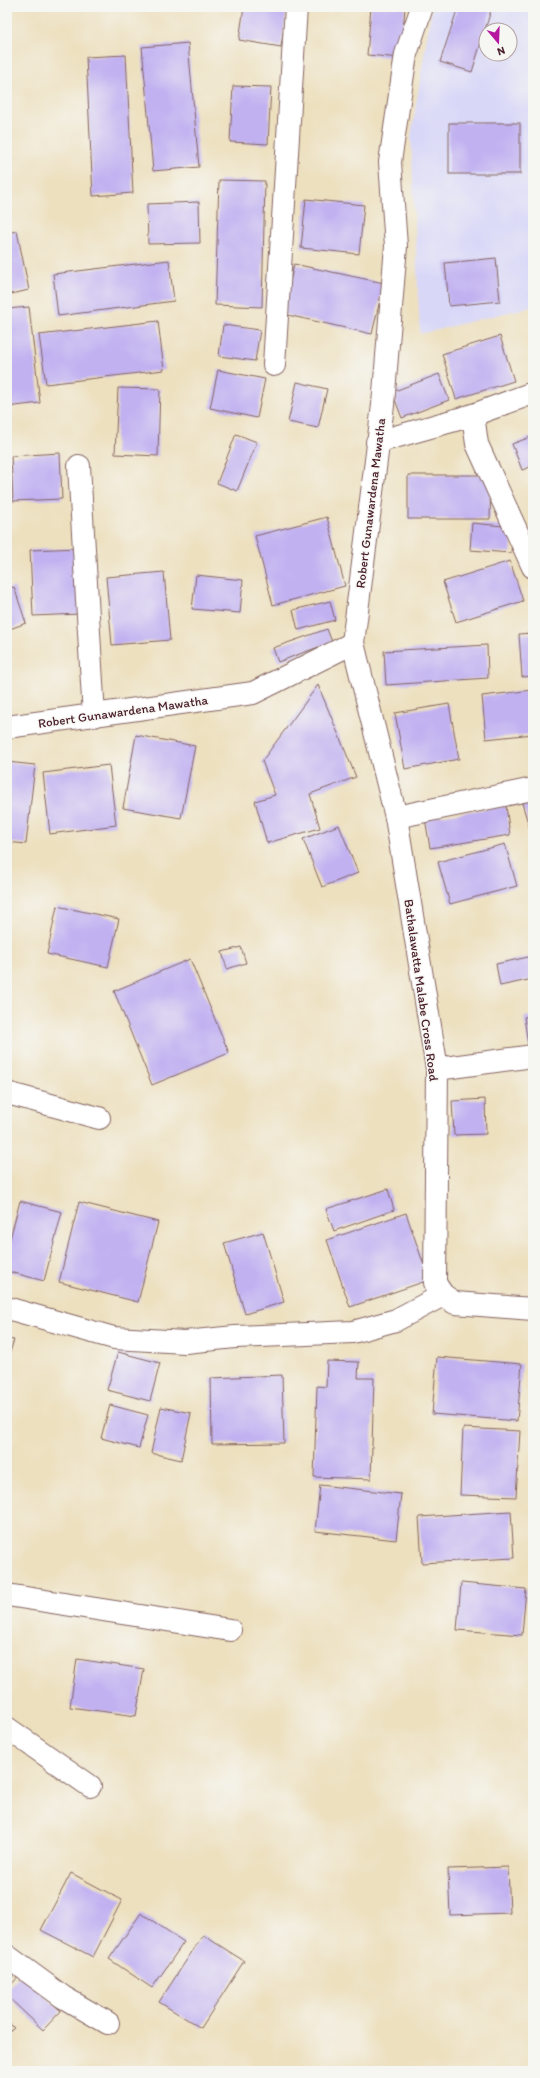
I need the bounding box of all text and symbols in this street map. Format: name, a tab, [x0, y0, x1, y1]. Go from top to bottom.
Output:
north arrow	[478, 22, 518, 62]
text: N	[495, 44, 507, 58]
street label: Robert Gunawardena Mawatha	[353, 417, 388, 589]
street label: Robert Gunawardena Mawatha	[37, 692, 209, 731]
street label: Bathalawatta Malabe Cross Road	[401, 898, 442, 1082]

